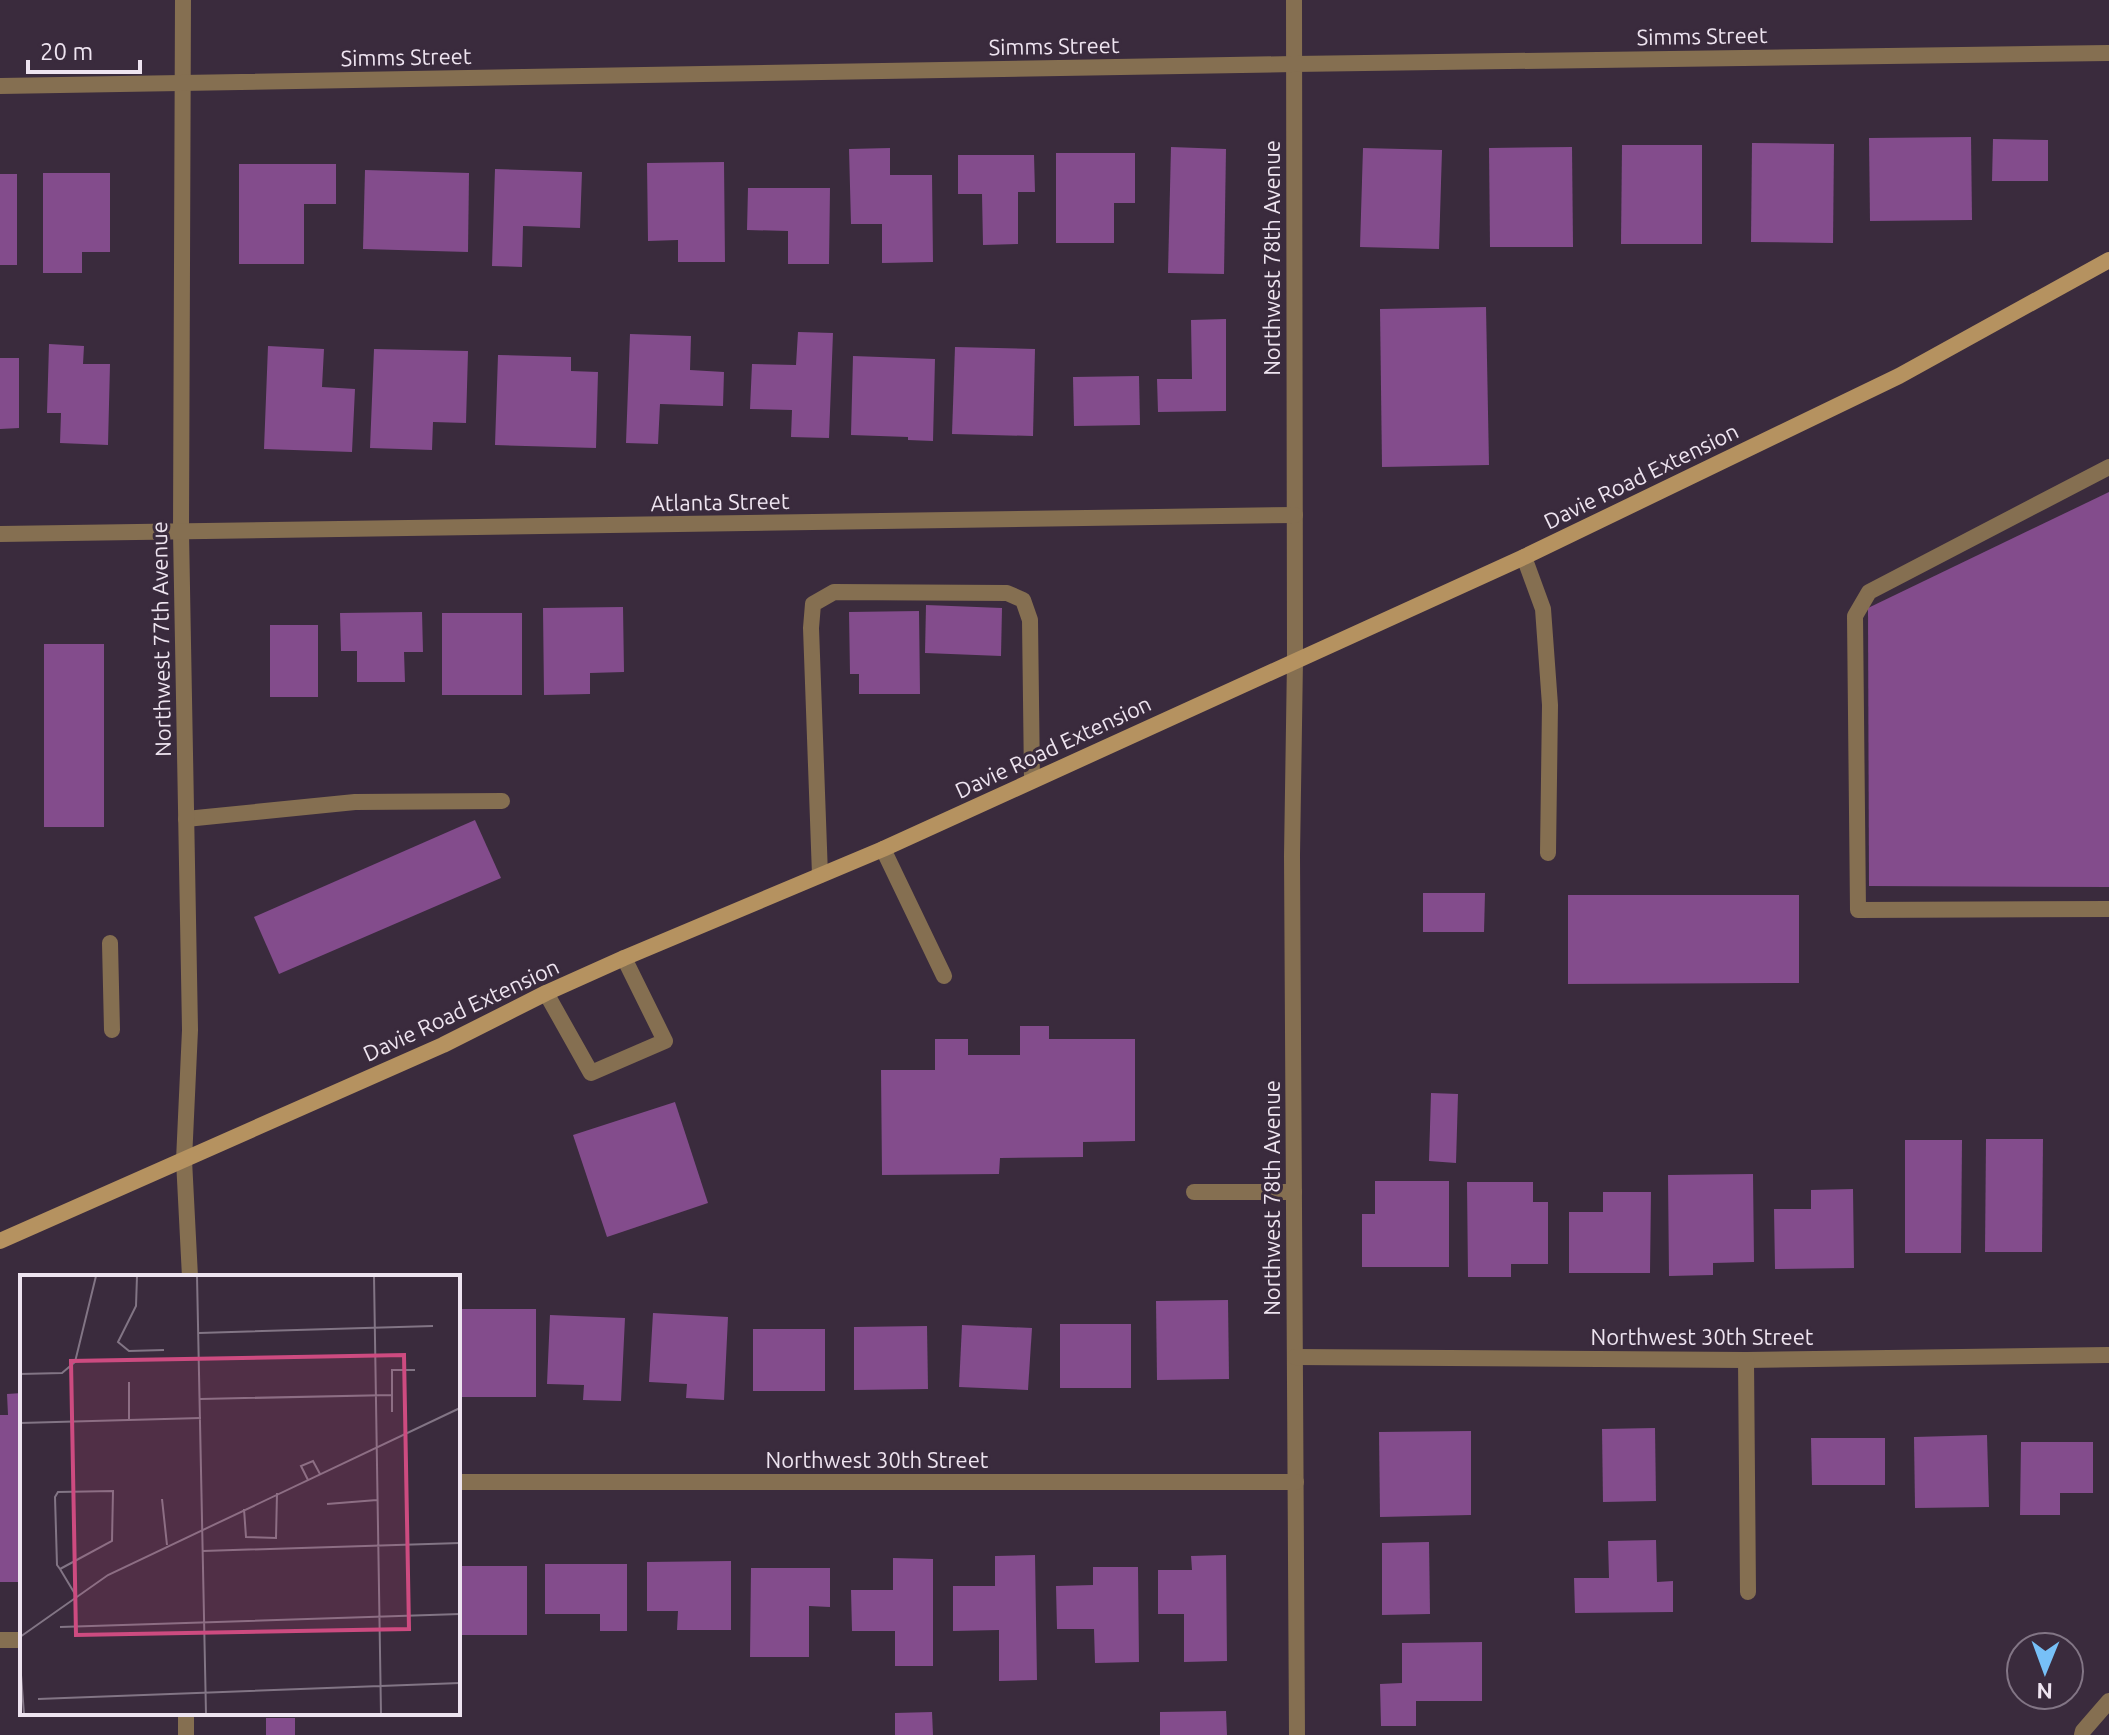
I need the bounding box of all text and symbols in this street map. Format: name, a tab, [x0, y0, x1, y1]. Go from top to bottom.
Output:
street label: Simms Street	[1636, 22, 1768, 49]
scale bar	[28, 24, 140, 74]
street label: Simms Street	[988, 32, 1120, 59]
text: 20 m	[40, 38, 93, 65]
street label: Simms Street	[340, 43, 472, 70]
street label: Northwest 78th Avenue	[1259, 140, 1284, 376]
street label: Davie Road Extension	[1540, 418, 1742, 534]
street label: Atlanta Street	[650, 488, 790, 515]
street label: Northwest 77th Avenue	[146, 521, 175, 757]
street label: Davie Road Extension	[951, 690, 1155, 803]
street label: Davie Road Extension	[359, 953, 563, 1066]
street label: Northwest 78th Avenue	[1259, 1080, 1284, 1316]
inset map	[20, 1275, 460, 1715]
street label: Northwest 30th Street	[1590, 1324, 1814, 1349]
street label: Northwest 30th Street	[765, 1447, 989, 1472]
north arrow	[2005, 1631, 2085, 1711]
text: N	[2036, 1679, 2053, 1704]

